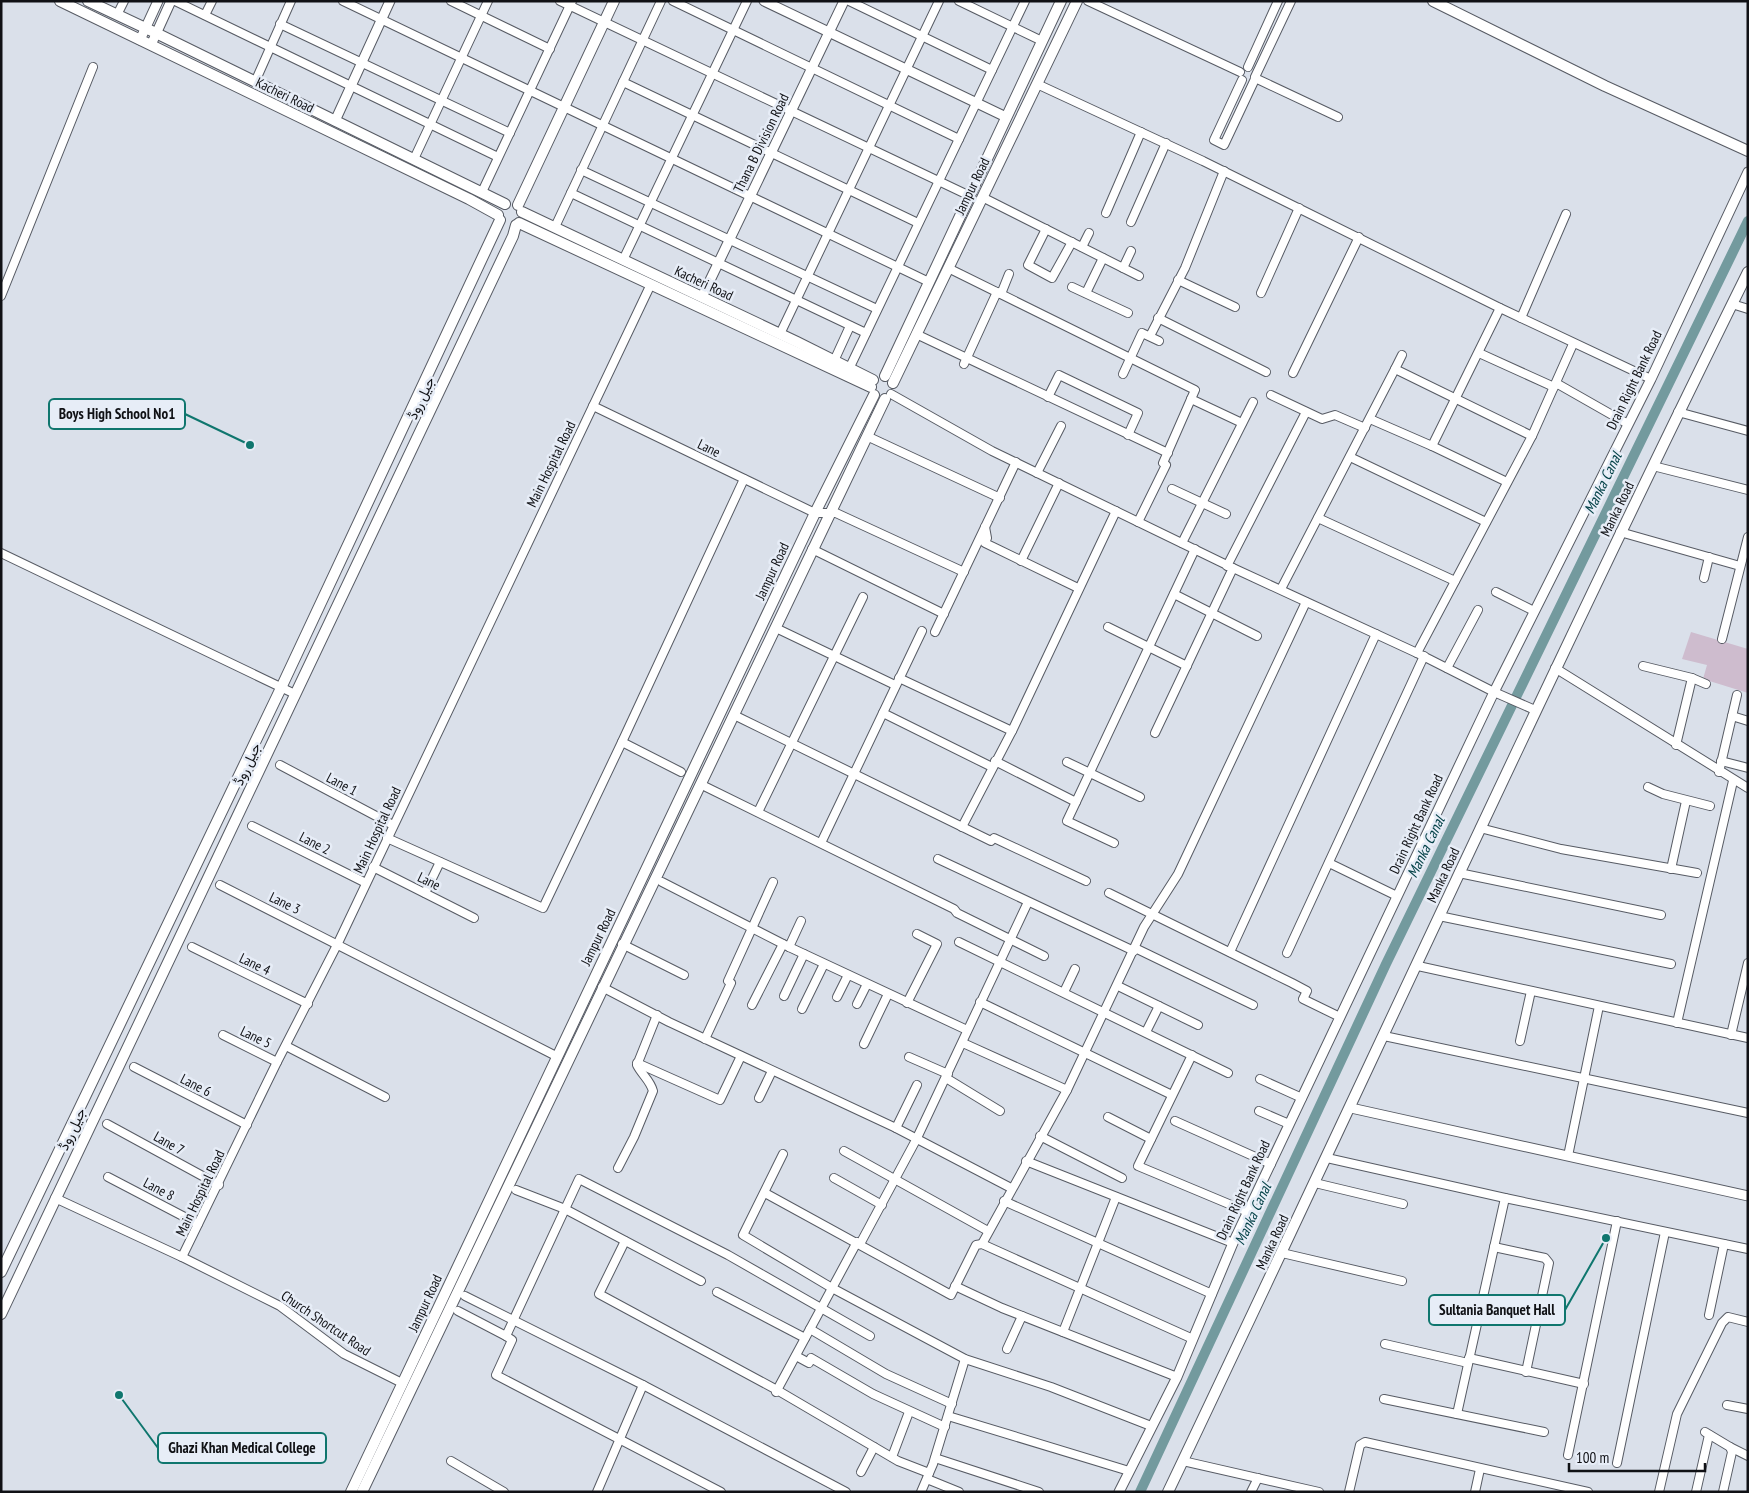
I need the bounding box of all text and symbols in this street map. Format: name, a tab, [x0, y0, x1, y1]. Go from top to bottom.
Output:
street label: Kacheri Road	[253, 73, 317, 117]
street label: Thana B Division Road	[729, 91, 793, 195]
street label: Jampur Road	[950, 155, 993, 218]
street label: Kacheri Road	[672, 262, 736, 304]
street label: Drain Right Bank Road	[1602, 328, 1666, 432]
street label: جیل روڈ	[403, 374, 439, 422]
callout: Boys High School No1	[49, 399, 185, 429]
text: Boys High School No1	[59, 404, 175, 423]
street label: Main Hospital Road	[522, 418, 580, 510]
street label: Lane	[695, 435, 724, 461]
water label: Manka Canal	[1580, 448, 1626, 517]
street label: Manka Road	[1596, 479, 1638, 539]
street label: Jampur Road	[751, 540, 793, 603]
street label: جیل روڈ	[229, 740, 265, 788]
street label: Lane 1	[323, 768, 361, 800]
street label: Drain Right Bank Road	[1385, 771, 1447, 877]
street label: Main Hospital Road	[349, 784, 405, 876]
water label: Manka Canal	[1403, 812, 1449, 881]
street label: Lane 2	[296, 828, 334, 858]
street label: Manka Road	[1422, 845, 1464, 905]
street label: Lane	[415, 868, 444, 894]
street label: Lane 3	[266, 888, 304, 918]
street label: Jampur Road	[576, 906, 619, 969]
street label: Lane 4	[236, 949, 274, 979]
street label: Lane 5	[237, 1022, 275, 1052]
street label: Lane 6	[177, 1070, 215, 1100]
street label: جیل روڈ	[54, 1105, 90, 1153]
street label: Lane 7	[150, 1127, 188, 1159]
street label: Drain Right Bank Road	[1212, 1137, 1274, 1243]
street label: Main Hospital Road	[171, 1147, 229, 1239]
street label: Lane 8	[140, 1173, 178, 1205]
water label: Manka Canal	[1230, 1179, 1276, 1248]
street label: Manka Road	[1251, 1212, 1293, 1272]
street label: Jampur Road	[404, 1272, 446, 1335]
street label: Church Shortcut Road	[278, 1286, 374, 1360]
callout: Sultania Banquet Hall	[1429, 1295, 1565, 1325]
text: Sultania Banquet Hall	[1439, 1300, 1555, 1319]
callout: Ghazi Khan Medical College	[158, 1433, 326, 1463]
text: Ghazi Khan Medical College	[168, 1438, 316, 1457]
scale bar	[1569, 1440, 1705, 1472]
text: 100 m	[1576, 1448, 1609, 1467]

